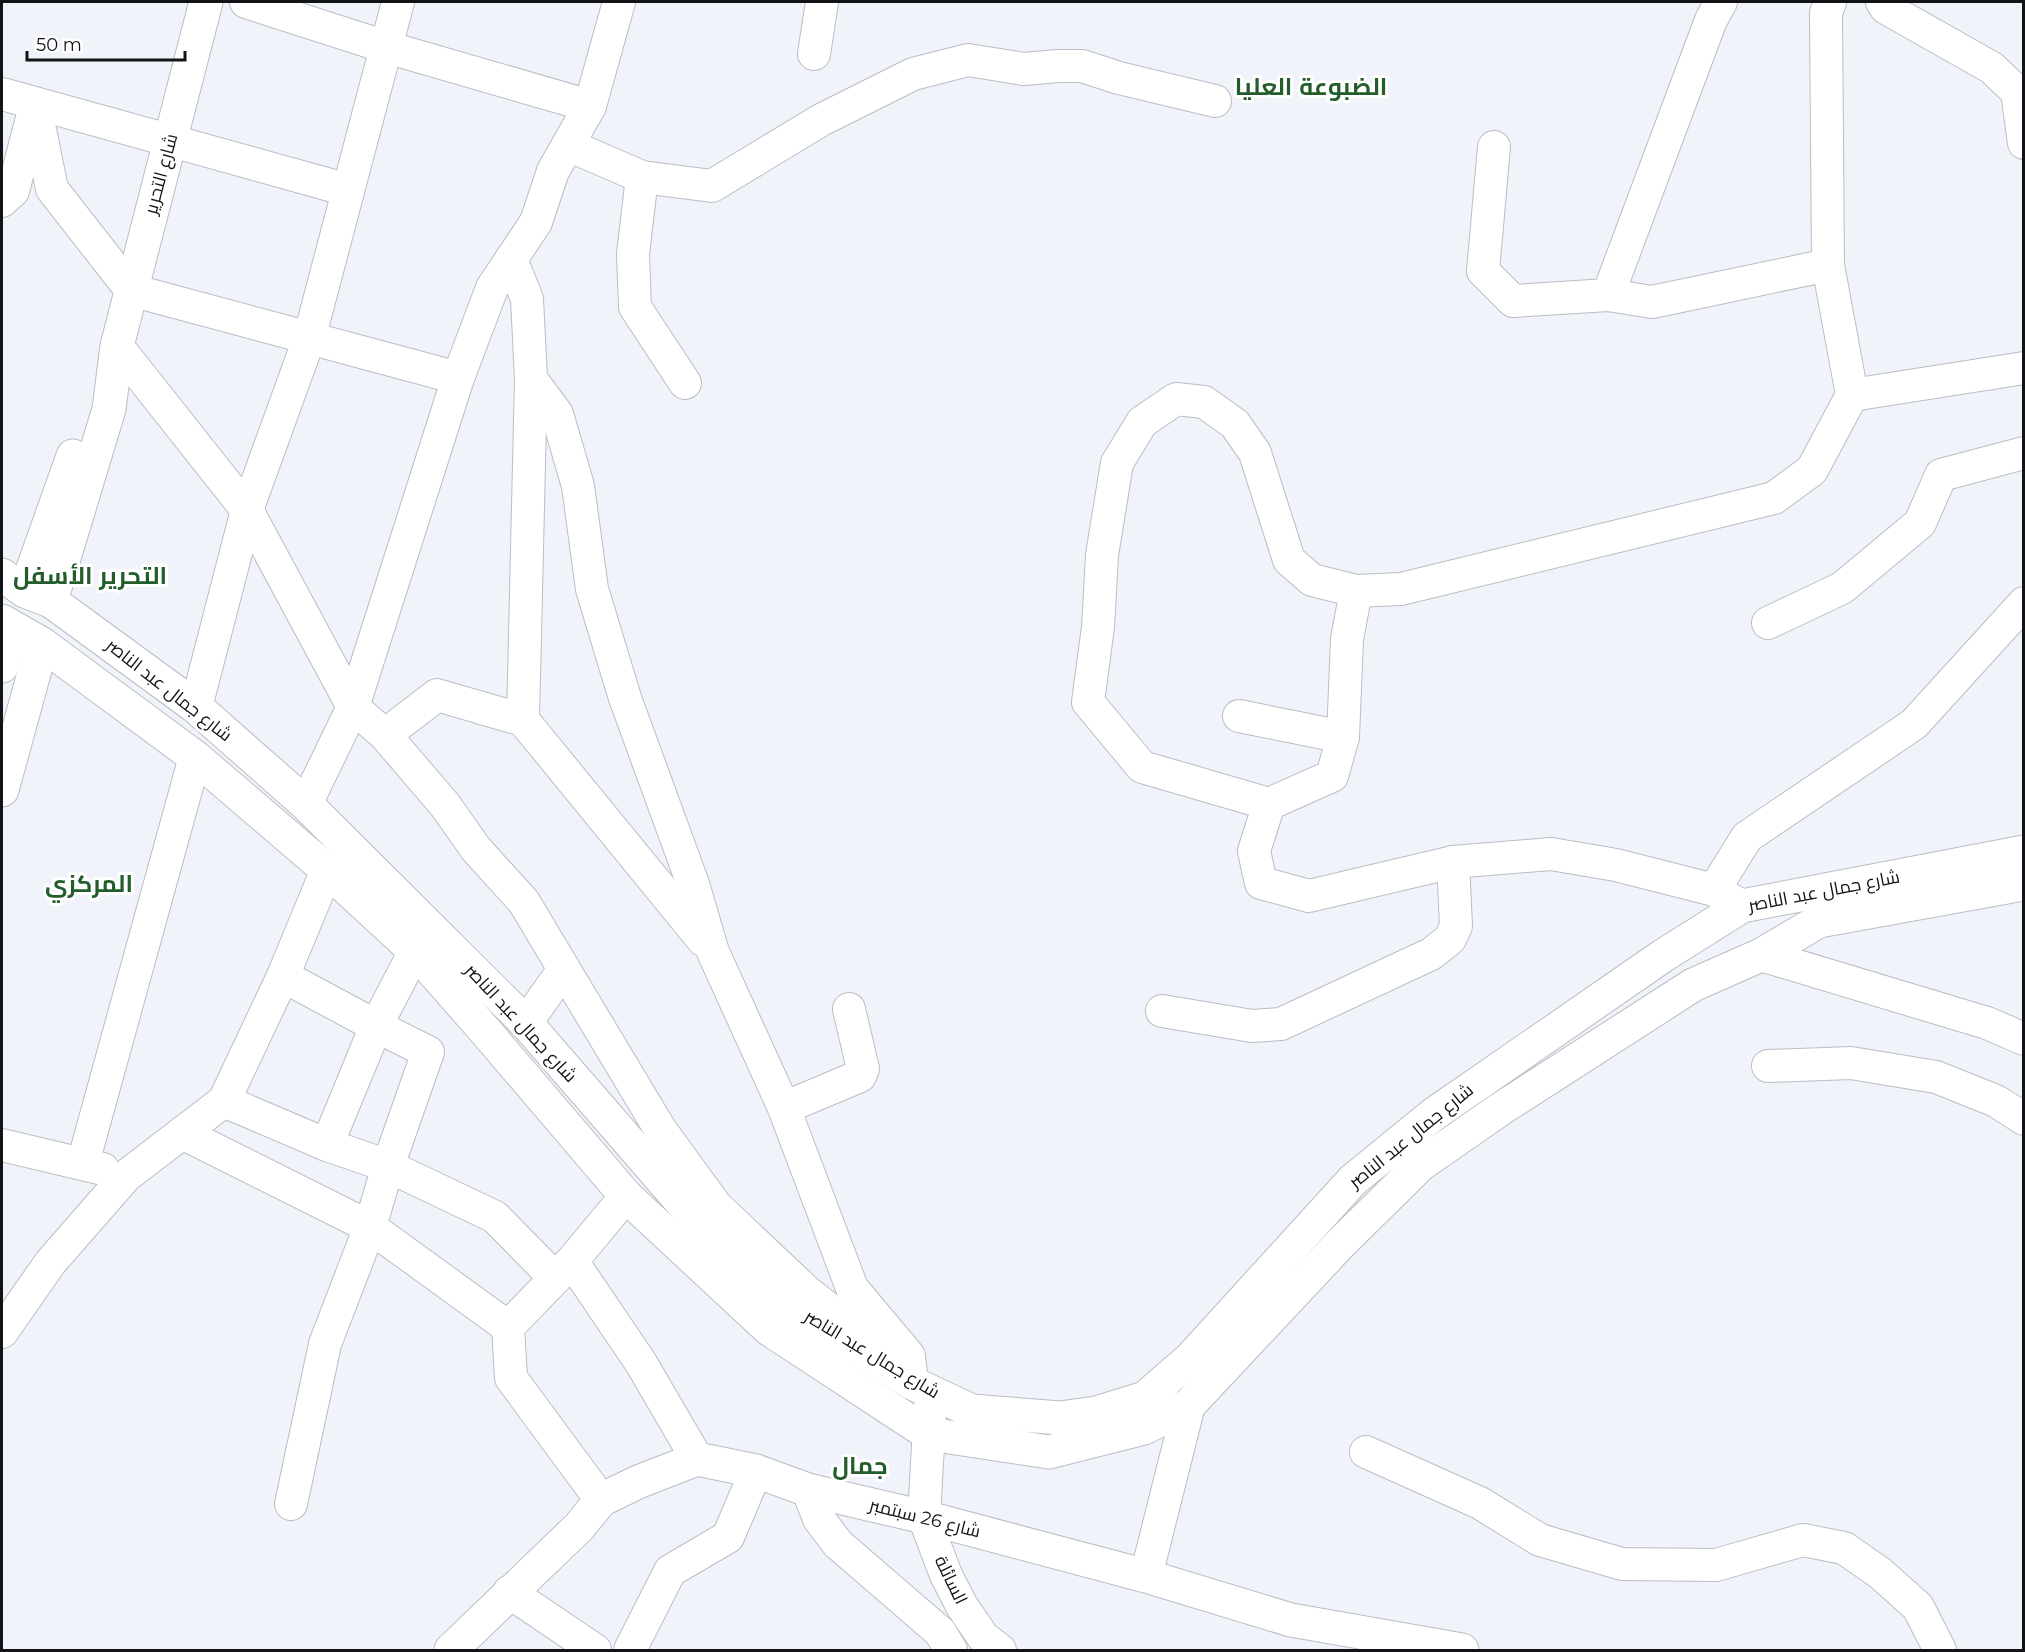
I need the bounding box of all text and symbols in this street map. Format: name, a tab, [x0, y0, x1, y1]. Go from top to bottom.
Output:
scale bar	[27, 24, 184, 62]
text: 50 m	[36, 34, 82, 56]
district label: الضبوعة العليا	[1235, 72, 1387, 101]
street label: شارع التحرير	[139, 131, 183, 218]
district label: التحرير الأسفل	[13, 561, 167, 590]
street label: شارع جمال عبد الناصر	[100, 633, 236, 747]
street label: شارع جمال عبد الناصر	[1745, 866, 1902, 918]
district label: المركزي	[45, 869, 133, 903]
street label: شارع جمال عبد الناصر	[459, 958, 582, 1087]
street label: شارع جمال عبد الناصر	[1343, 1079, 1478, 1194]
street label: شارع جمال عبد الناصر	[799, 1304, 944, 1404]
district label: جمال	[832, 1451, 888, 1480]
street label: شارع 26 سبتمبر	[866, 1493, 983, 1543]
street label: السائلة	[930, 1552, 972, 1608]

